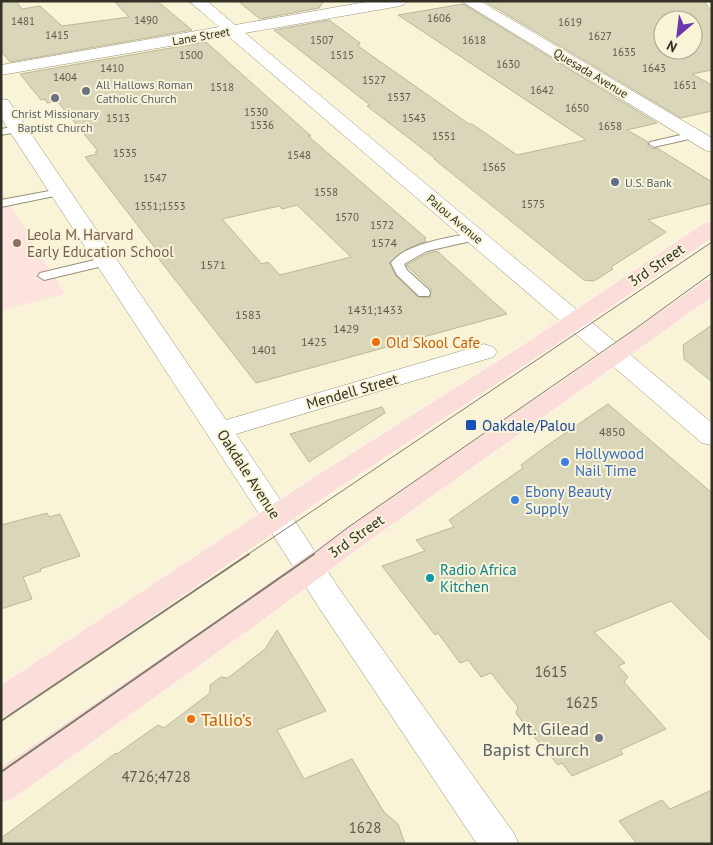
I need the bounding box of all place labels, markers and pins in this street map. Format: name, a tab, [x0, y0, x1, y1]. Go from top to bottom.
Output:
place label: All Hallows Roman Catholic Church	[96, 77, 193, 106]
marker: All Hallows Roman Catholic Church	[80, 85, 92, 97]
marker: Christ Missionary Baptist Church	[49, 92, 61, 104]
place label: Christ Missionary Baptist Church	[11, 106, 99, 135]
place label: U.S. Bank	[625, 175, 672, 190]
marker: U.S. Bank	[609, 176, 621, 188]
place label: Leola M. Harvard Early Education School	[27, 225, 174, 261]
marker: Leola M. Harvard Early Education School	[11, 237, 23, 249]
place label: Old Skool Cafe	[386, 333, 480, 352]
marker: Old Skool Cafe	[370, 336, 382, 348]
place label: Oakdale/Palou	[482, 416, 576, 435]
marker: Oakdale/Palou	[464, 418, 478, 432]
place label: Hollywood Nail Time	[575, 444, 644, 480]
marker: Hollywood Nail Time	[559, 456, 571, 468]
place label: Ebony Beauty Supply	[525, 482, 612, 518]
marker: Ebony Beauty Supply	[509, 494, 521, 506]
place label: Radio Africa Kitchen	[440, 560, 517, 596]
marker: Radio Africa Kitchen	[424, 572, 436, 584]
place label: Tallio’s	[201, 708, 252, 731]
marker: Tallio’s	[185, 713, 197, 725]
place label: Mt. Gilead Bapist Church	[483, 717, 589, 761]
marker: Mt. Gilead Bapist Church	[593, 732, 605, 744]

